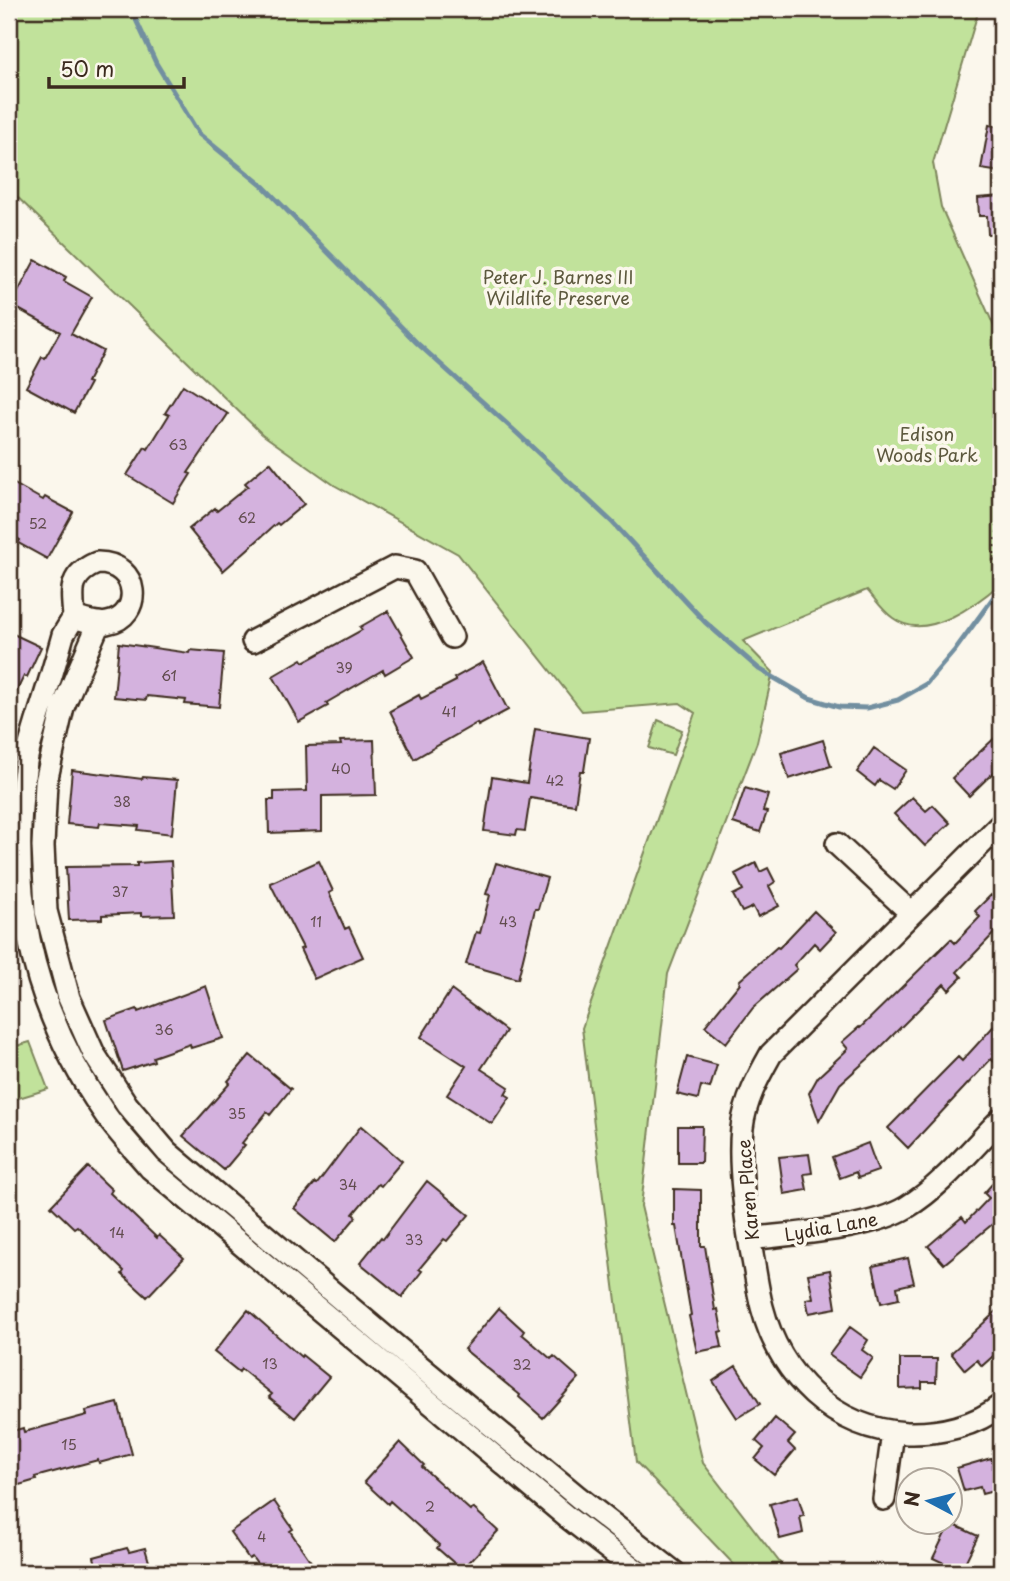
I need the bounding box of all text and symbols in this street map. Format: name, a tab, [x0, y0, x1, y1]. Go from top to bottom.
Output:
scale bar	[49, 46, 184, 90]
text: 50 m	[60, 52, 114, 84]
park label: Peter J. Barnes III Wildlife Preserve	[483, 263, 633, 311]
park label: Edison Woods Park	[876, 420, 978, 468]
house number: 63	[169, 434, 187, 455]
house number: 62	[238, 507, 256, 528]
house number: 52	[29, 513, 47, 534]
house number: 39	[335, 657, 353, 678]
house number: 61	[161, 665, 177, 686]
house number: 41	[442, 701, 456, 722]
house number: 40	[331, 758, 351, 779]
house number: 42	[546, 770, 564, 791]
house number: 38	[113, 791, 131, 812]
house number: 37	[112, 881, 129, 902]
house number: 11	[310, 911, 322, 932]
house number: 43	[499, 911, 517, 932]
house number: 36	[154, 1019, 174, 1040]
house number: 35	[228, 1103, 246, 1124]
street label: Karen Place	[729, 1138, 765, 1242]
house number: 34	[339, 1174, 357, 1195]
street label: Lydia Lane	[782, 1205, 880, 1247]
house number: 14	[109, 1222, 125, 1243]
house number: 33	[405, 1229, 423, 1250]
house number: 13	[262, 1353, 278, 1374]
house number: 32	[513, 1354, 531, 1375]
house number: 15	[61, 1434, 77, 1455]
north arrow	[894, 1466, 964, 1536]
text: N	[896, 1490, 926, 1508]
house number: 2	[425, 1496, 435, 1517]
house number: 4	[257, 1526, 267, 1547]

